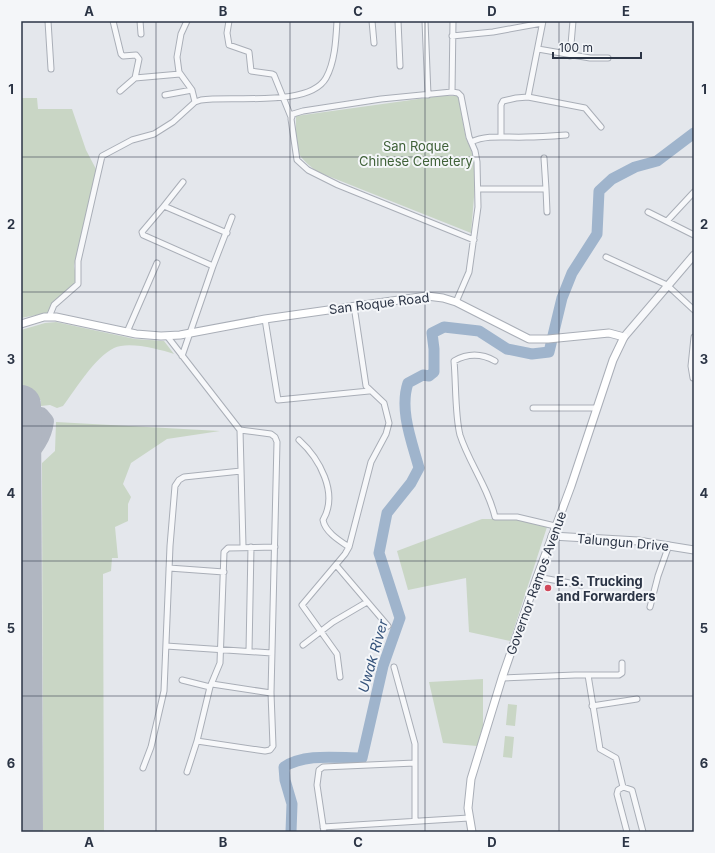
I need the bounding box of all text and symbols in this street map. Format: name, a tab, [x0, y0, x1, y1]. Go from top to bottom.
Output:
text: A	[84, 3, 94, 19]
text: B	[219, 3, 228, 19]
text: C	[353, 3, 363, 19]
text: D	[487, 3, 497, 19]
text: E	[622, 3, 630, 19]
scale bar	[553, 34, 641, 60]
text: 100 m	[559, 40, 593, 55]
text: 1	[8, 81, 14, 97]
text: 1	[701, 81, 707, 97]
park label: San Roque Chinese Cemetery	[359, 138, 473, 169]
text: 2	[7, 216, 15, 232]
text: 2	[700, 216, 708, 232]
street label: San Roque Road	[328, 289, 430, 317]
text: 3	[7, 351, 15, 367]
text: 3	[700, 351, 708, 367]
text: 4	[7, 485, 16, 501]
text: 4	[700, 485, 709, 501]
street label: Governor Ramos Avenue	[502, 509, 570, 657]
street label: Talungun Drive	[576, 530, 670, 554]
place label: E. S. Trucking and Forwarders	[556, 573, 656, 604]
marker: E. S. Trucking and Forwarders	[543, 583, 553, 593]
water label: Uwak River	[354, 617, 391, 694]
text: 5	[7, 620, 15, 636]
text: 5	[700, 620, 708, 636]
text: 6	[7, 755, 15, 771]
text: 6	[700, 755, 708, 771]
text: A	[84, 834, 94, 850]
text: B	[219, 834, 228, 850]
text: C	[353, 834, 363, 850]
text: D	[487, 834, 497, 850]
text: E	[622, 834, 630, 850]

